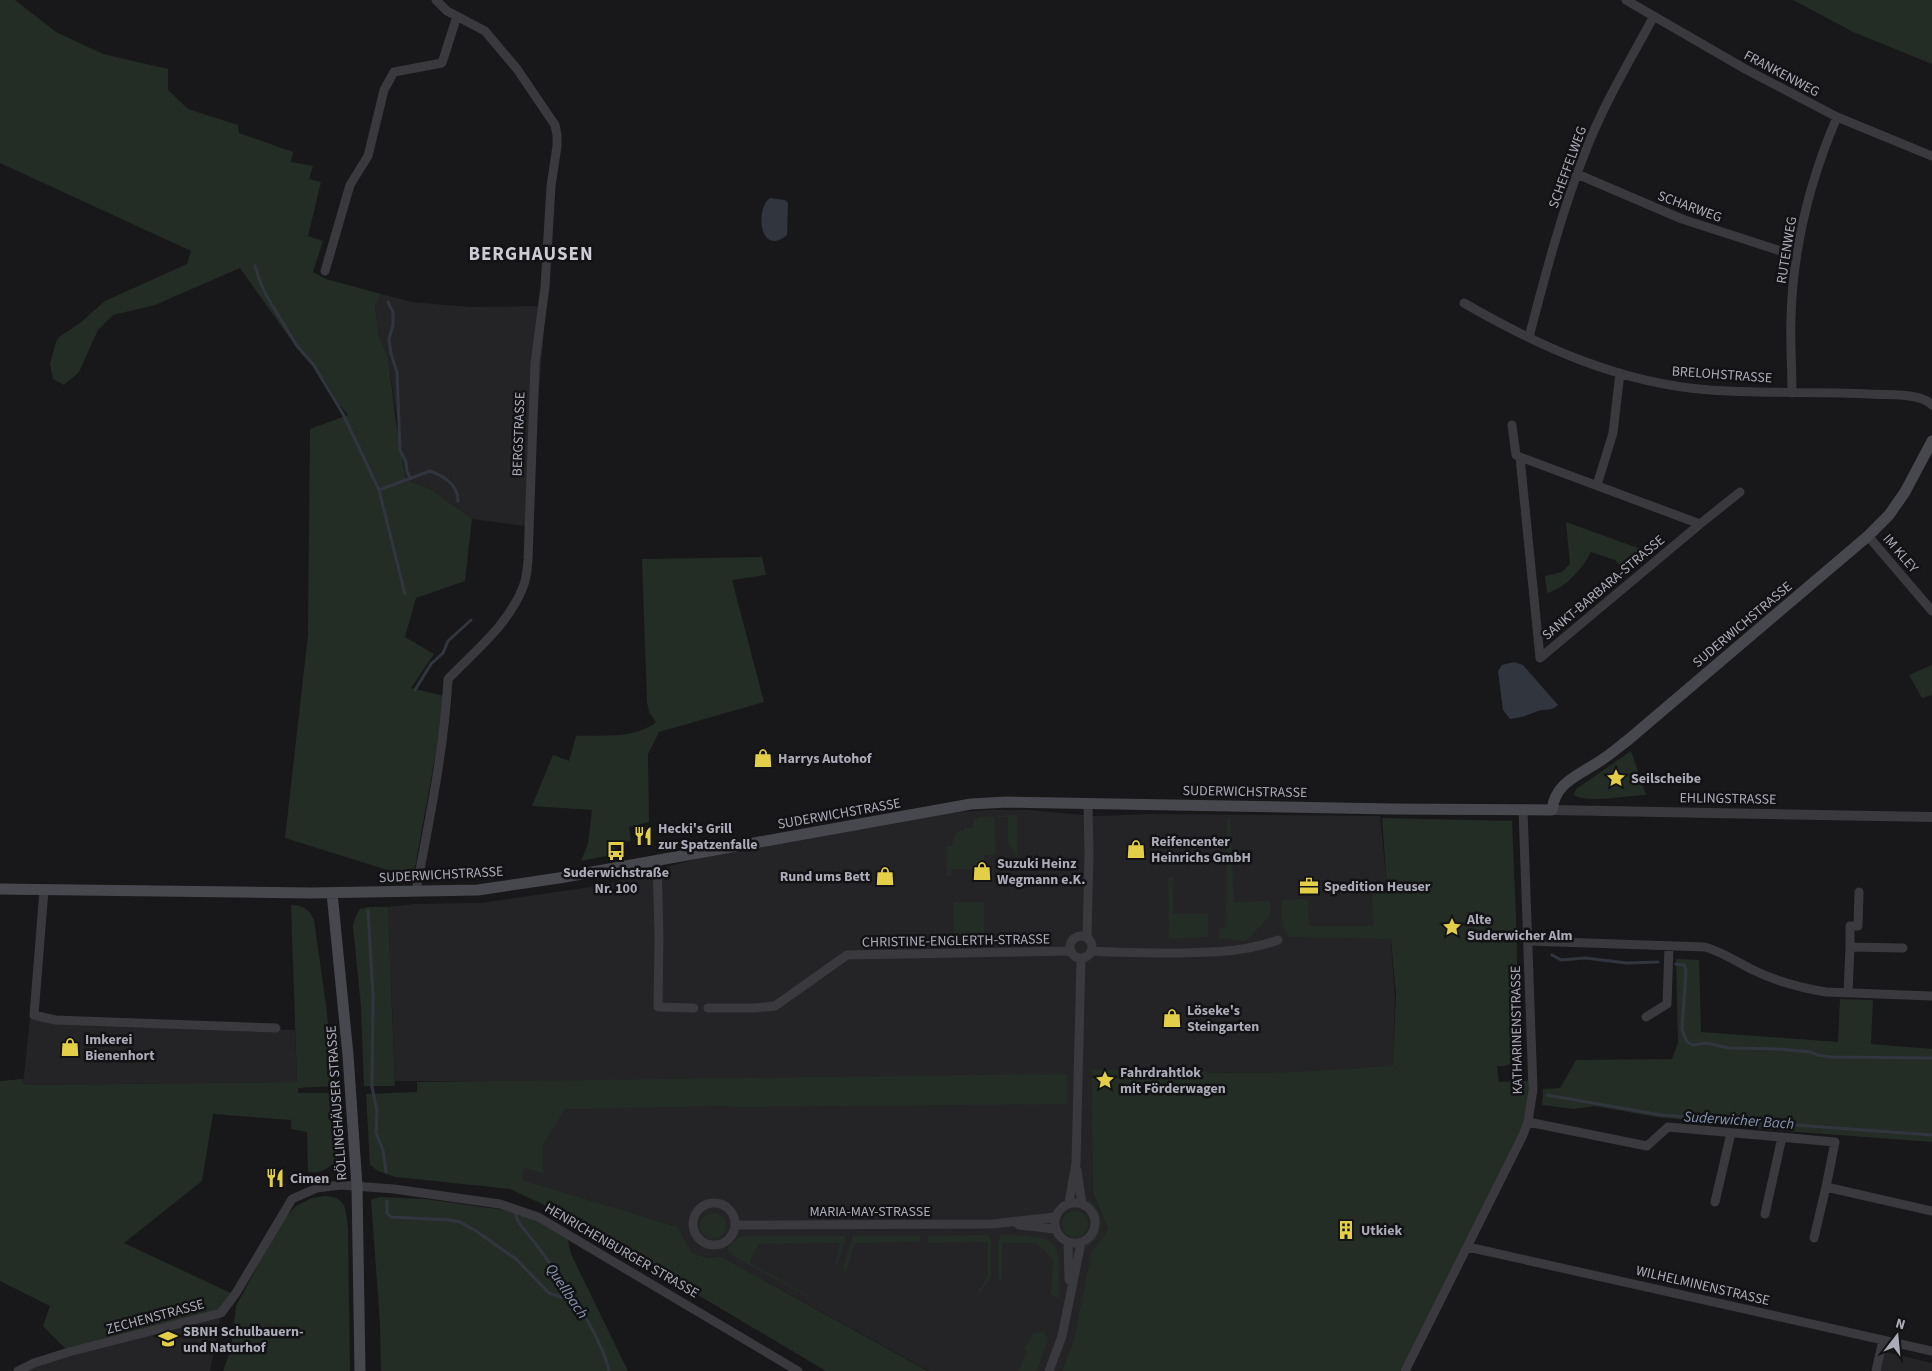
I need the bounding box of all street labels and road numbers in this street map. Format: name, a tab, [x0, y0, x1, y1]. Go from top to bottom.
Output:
street label: FRANKENWEG	[1740, 46, 1823, 102]
street label: SCHEFFELWEG	[1544, 123, 1592, 211]
street label: SCHARWEG	[1655, 186, 1725, 228]
street label: RUTENWEG	[1772, 215, 1802, 285]
street label: BRELOHSTRASSE	[1671, 362, 1773, 388]
street label: BERGSTRASSE	[508, 391, 530, 477]
street label: SANKT-BARBARA-STRASSE	[1538, 530, 1669, 645]
street label: IM KLEY	[1878, 530, 1923, 578]
street label: SUDERWICHSTRASSE	[1688, 577, 1797, 673]
street label: SUDERWICHSTRASSE	[1182, 781, 1308, 803]
street label: EHLINGSTRASSE	[1679, 788, 1777, 810]
street label: SUDERWICHSTRASSE	[776, 793, 902, 835]
street label: SUDERWICHSTRASSE	[378, 862, 504, 888]
street label: CHRISTINE-ENGLERTH-STRASSE	[862, 929, 1050, 953]
street label: KATHARINENSTRASSE	[1506, 966, 1528, 1094]
street label: RÖLLINGHÄUSER STRASSE	[322, 1025, 352, 1181]
street label: HENRICHENBURGER STRASSE	[541, 1198, 702, 1303]
street label: MARIA-MAY-STRASSE	[809, 1202, 931, 1222]
street label: WILHELMINENSTRASSE	[1634, 1261, 1772, 1311]
street label: ZECHENSTRASSE	[104, 1294, 207, 1340]

